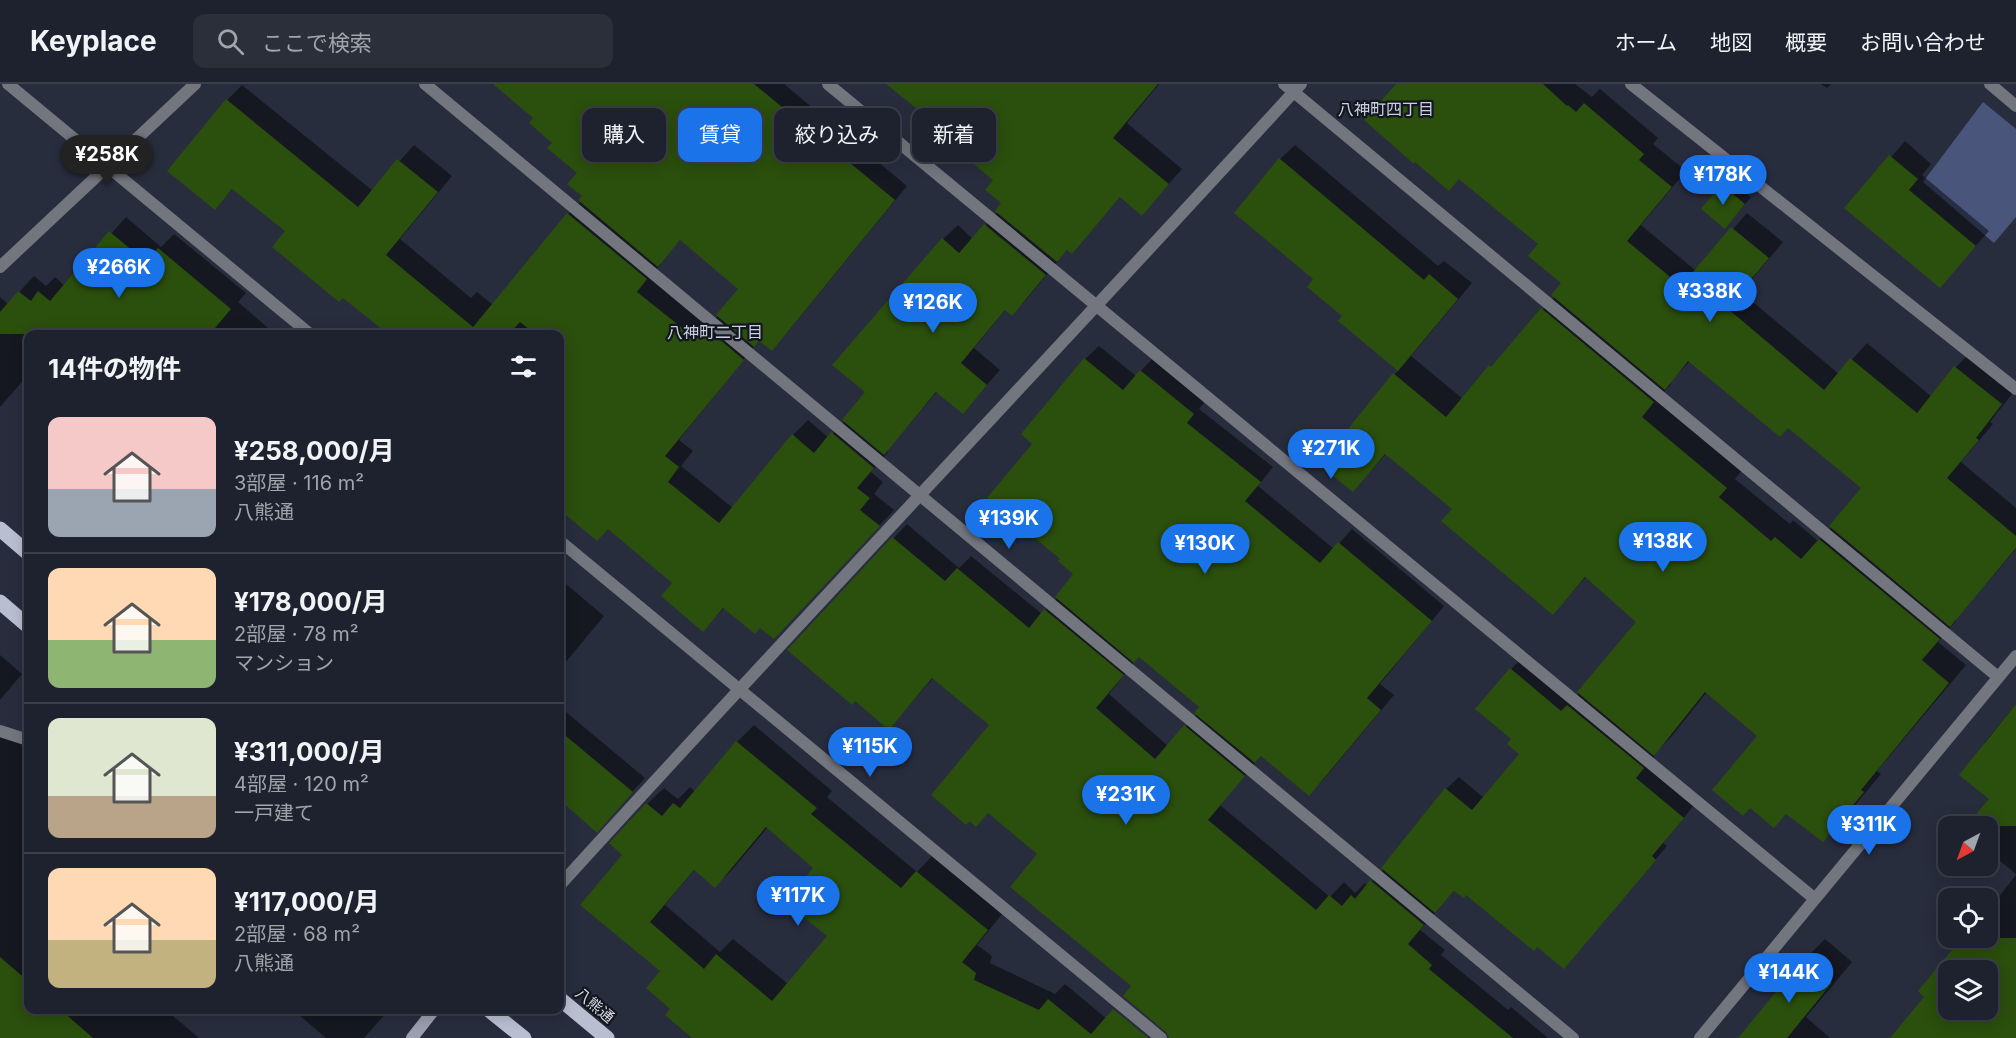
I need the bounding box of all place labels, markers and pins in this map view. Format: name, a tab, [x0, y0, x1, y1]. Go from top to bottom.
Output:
pin: ¥258K	[65, 135, 149, 186]
pin: ¥178K	[1681, 155, 1765, 206]
pin: ¥266K	[77, 248, 161, 299]
pin: ¥338K	[1668, 272, 1752, 323]
pin: ¥126K	[891, 283, 975, 334]
pin: ¥271K	[1289, 429, 1373, 480]
pin: ¥139K	[967, 499, 1051, 550]
pin: ¥138K	[1621, 522, 1705, 573]
pin: ¥130K	[1163, 524, 1247, 575]
pin: ¥115K	[828, 727, 912, 778]
pin: ¥231K	[1084, 775, 1168, 826]
pin: ¥311K	[1827, 805, 1911, 856]
pin: ¥117K	[756, 876, 840, 927]
pin: ¥144K	[1747, 953, 1831, 1004]

